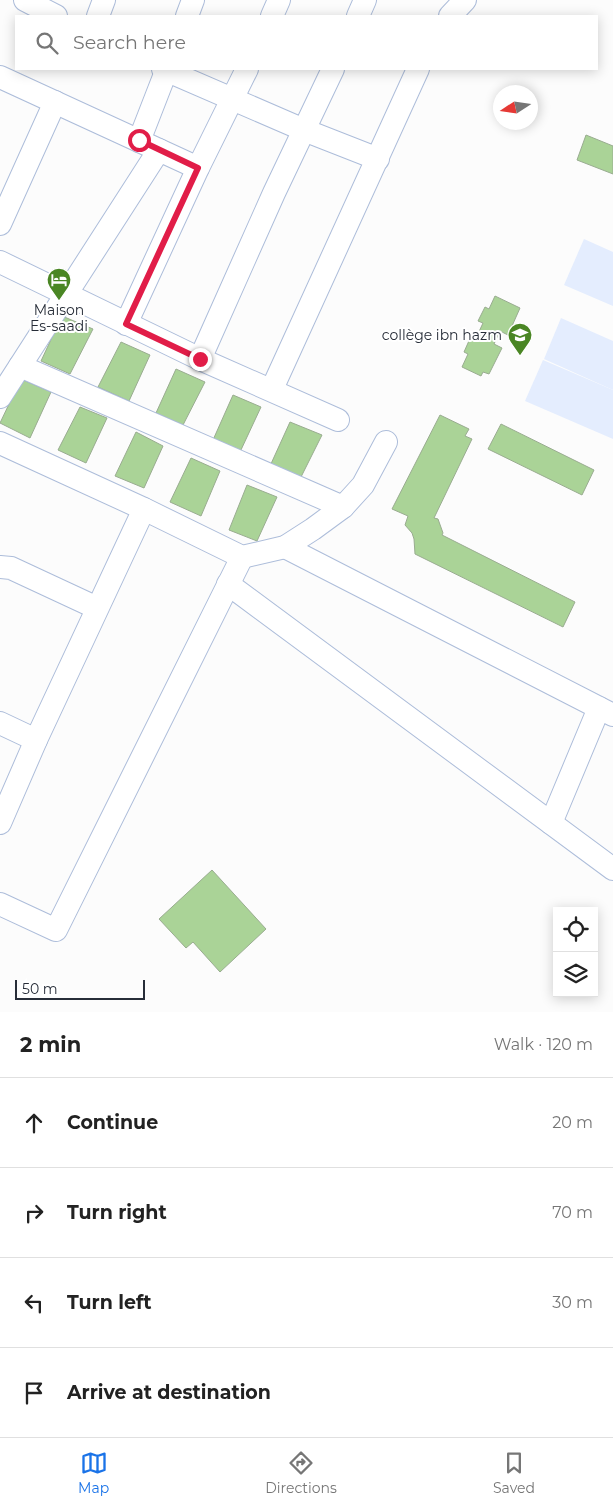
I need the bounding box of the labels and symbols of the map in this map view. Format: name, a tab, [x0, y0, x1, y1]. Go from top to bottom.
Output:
north arrow	[493, 85, 538, 130]
route start	[128, 129, 151, 152]
hotel icon: Maison Es-saadi	[46, 267, 72, 301]
place label: Maison Es-saadi	[30, 301, 88, 335]
school or university icon: collège ibn hazm	[507, 322, 533, 356]
place label: collège ibn hazm	[382, 326, 502, 344]
route end	[189, 348, 212, 371]
scale bar	[15, 977, 145, 1000]

